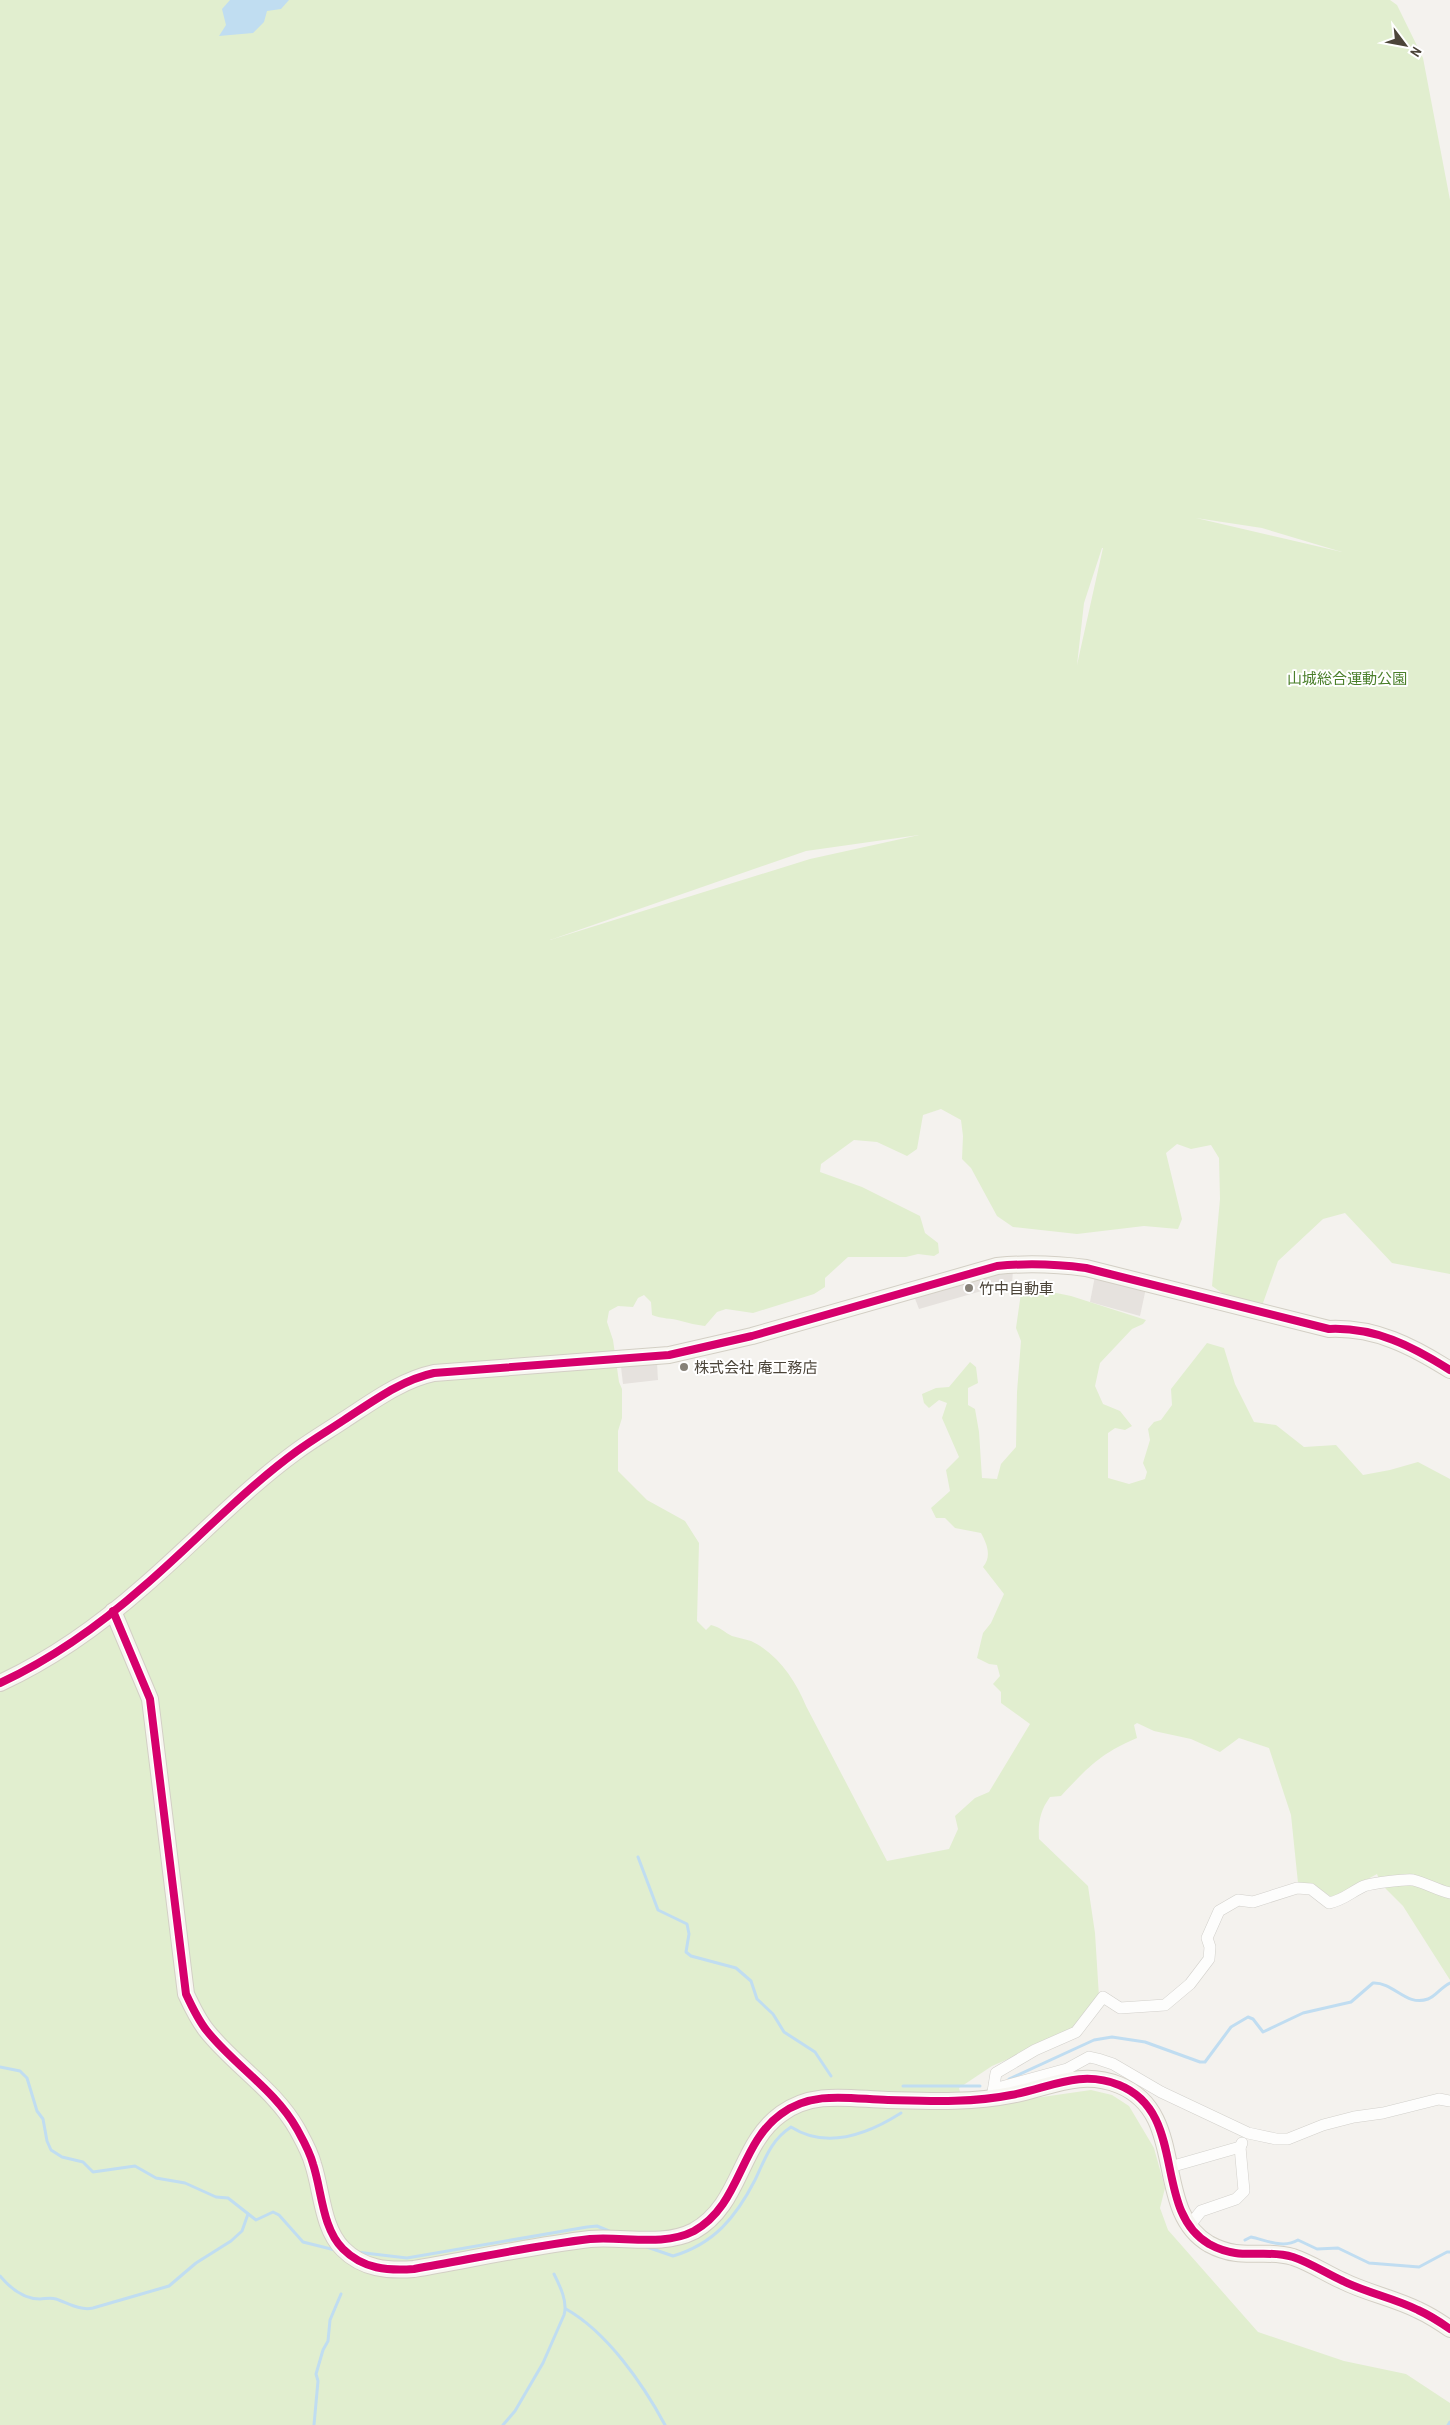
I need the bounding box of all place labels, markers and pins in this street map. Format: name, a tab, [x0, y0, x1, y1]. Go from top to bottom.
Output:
place label: 竹中自動車	[979, 1278, 1054, 1299]
marker: 竹中自動車	[963, 1282, 975, 1294]
place label: 株式会社 庵工務店	[694, 1357, 817, 1378]
marker: 株式会社 庵工務店	[678, 1361, 690, 1373]

